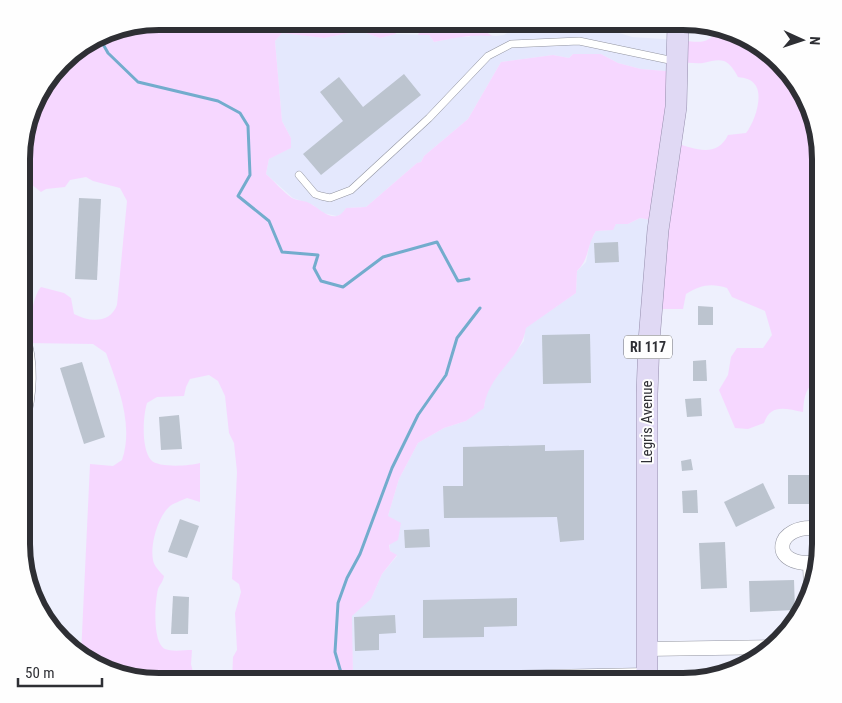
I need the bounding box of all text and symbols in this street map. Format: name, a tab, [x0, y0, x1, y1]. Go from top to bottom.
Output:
north arrow	[777, 15, 827, 65]
text: N	[807, 36, 823, 45]
road number: RI 117	[624, 336, 672, 358]
street label: Legris Avenue	[638, 380, 656, 464]
scale bar	[18, 656, 101, 688]
text: 50 m	[25, 664, 55, 682]

